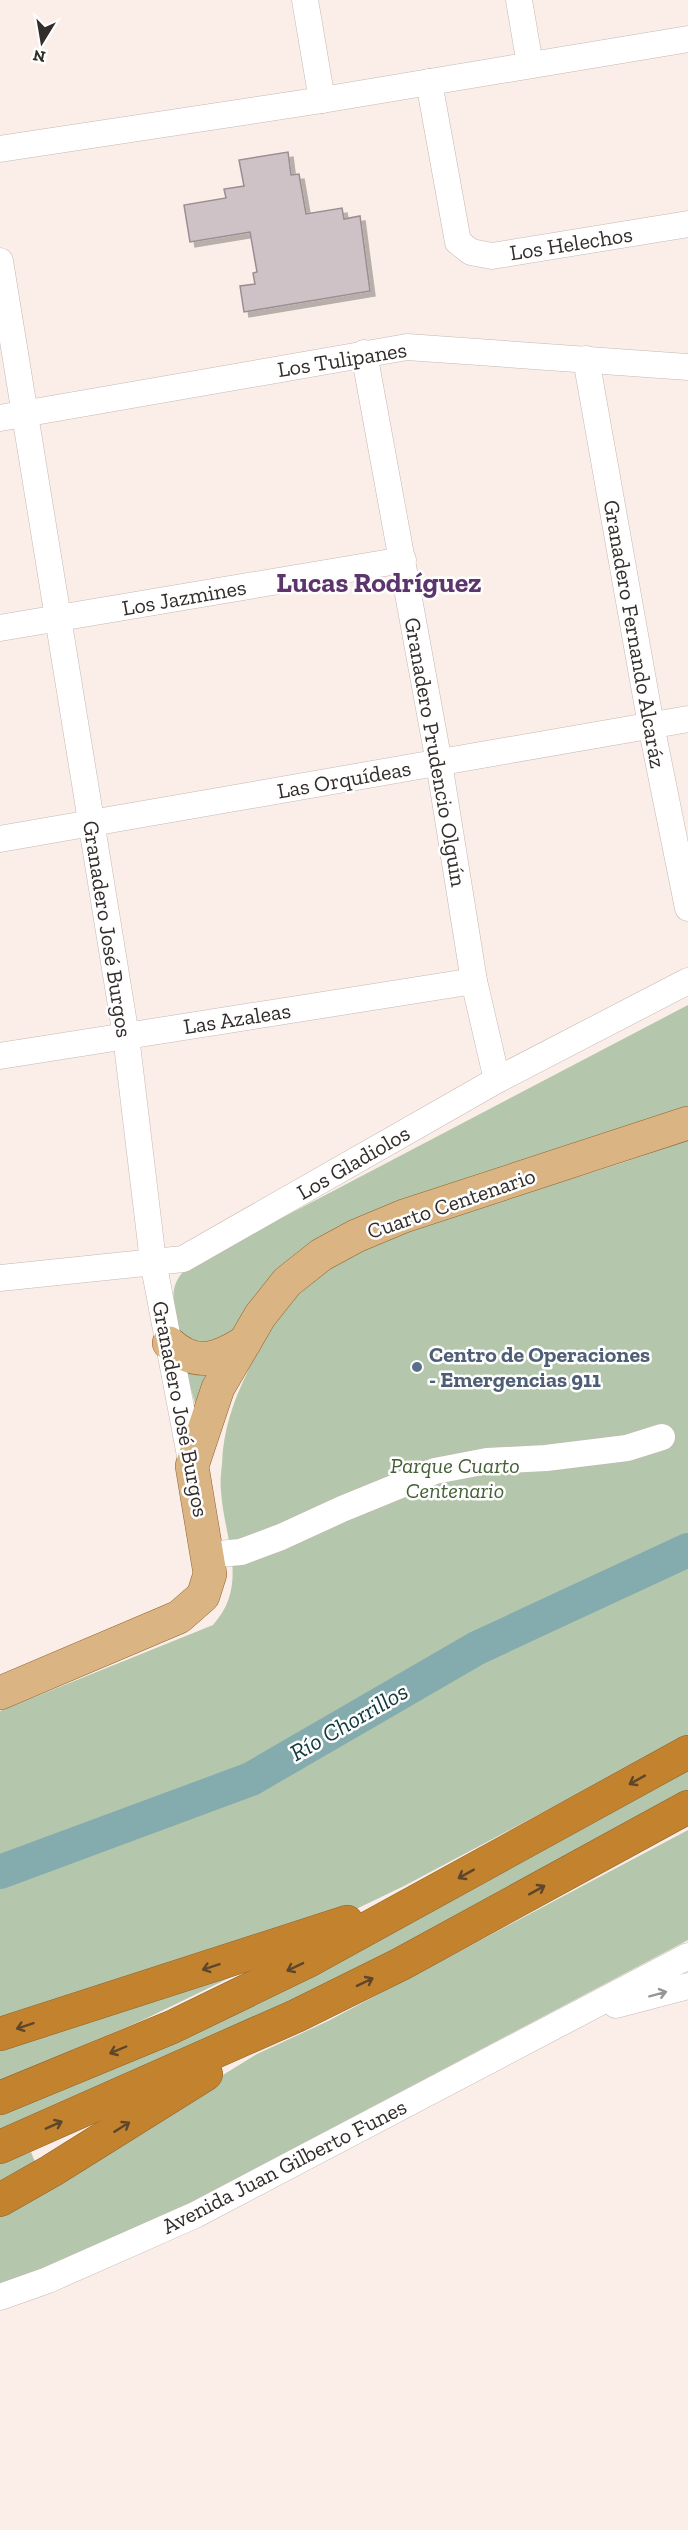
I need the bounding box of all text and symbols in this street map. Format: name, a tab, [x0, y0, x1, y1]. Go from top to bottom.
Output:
north arrow	[12, 12, 72, 72]
text: N	[31, 46, 47, 67]
street label: Los Helechos	[508, 220, 634, 267]
street label: Los Tulipanes	[275, 336, 409, 383]
street label: Granadero Fernando Alcaráz	[598, 498, 671, 770]
district label: Lucas Rodríguez	[276, 566, 482, 599]
street label: Los Jazmines	[120, 573, 248, 622]
street label: Granadero Prudencio Olguín	[399, 615, 473, 889]
street label: Las Orquídeas	[275, 754, 413, 805]
street label: Granadero José Burgos	[77, 819, 138, 1040]
street label: Las Azaleas	[182, 997, 293, 1040]
street label: Los Gladiolos	[292, 1119, 415, 1206]
street label: Cuarto Centenario	[363, 1162, 539, 1245]
street label: Granadero José Burgos	[146, 1299, 215, 1519]
place label: Centro de Operaciones - Emergencias 911	[429, 1341, 650, 1393]
marker: Centro de Operaciones - Emergencias 911	[410, 1360, 424, 1374]
park label: Parque Cuarto Centenario	[390, 1452, 520, 1504]
water label: Río Chorrillos	[284, 1676, 413, 1767]
one-way arrow	[629, 1774, 646, 1786]
one-way arrow	[458, 1868, 475, 1880]
one-way arrow	[528, 1884, 545, 1896]
one-way arrow	[202, 1962, 221, 1973]
one-way arrow	[286, 1962, 304, 1974]
one-way arrow	[356, 1976, 374, 1988]
one-way arrow	[648, 1988, 667, 1999]
one-way arrow	[16, 2021, 35, 2032]
one-way arrow	[109, 2045, 128, 2056]
street label: Avenida Juan Gilberto Funes	[157, 2093, 411, 2240]
one-way arrow	[45, 2118, 63, 2130]
one-way arrow	[113, 2121, 130, 2133]

